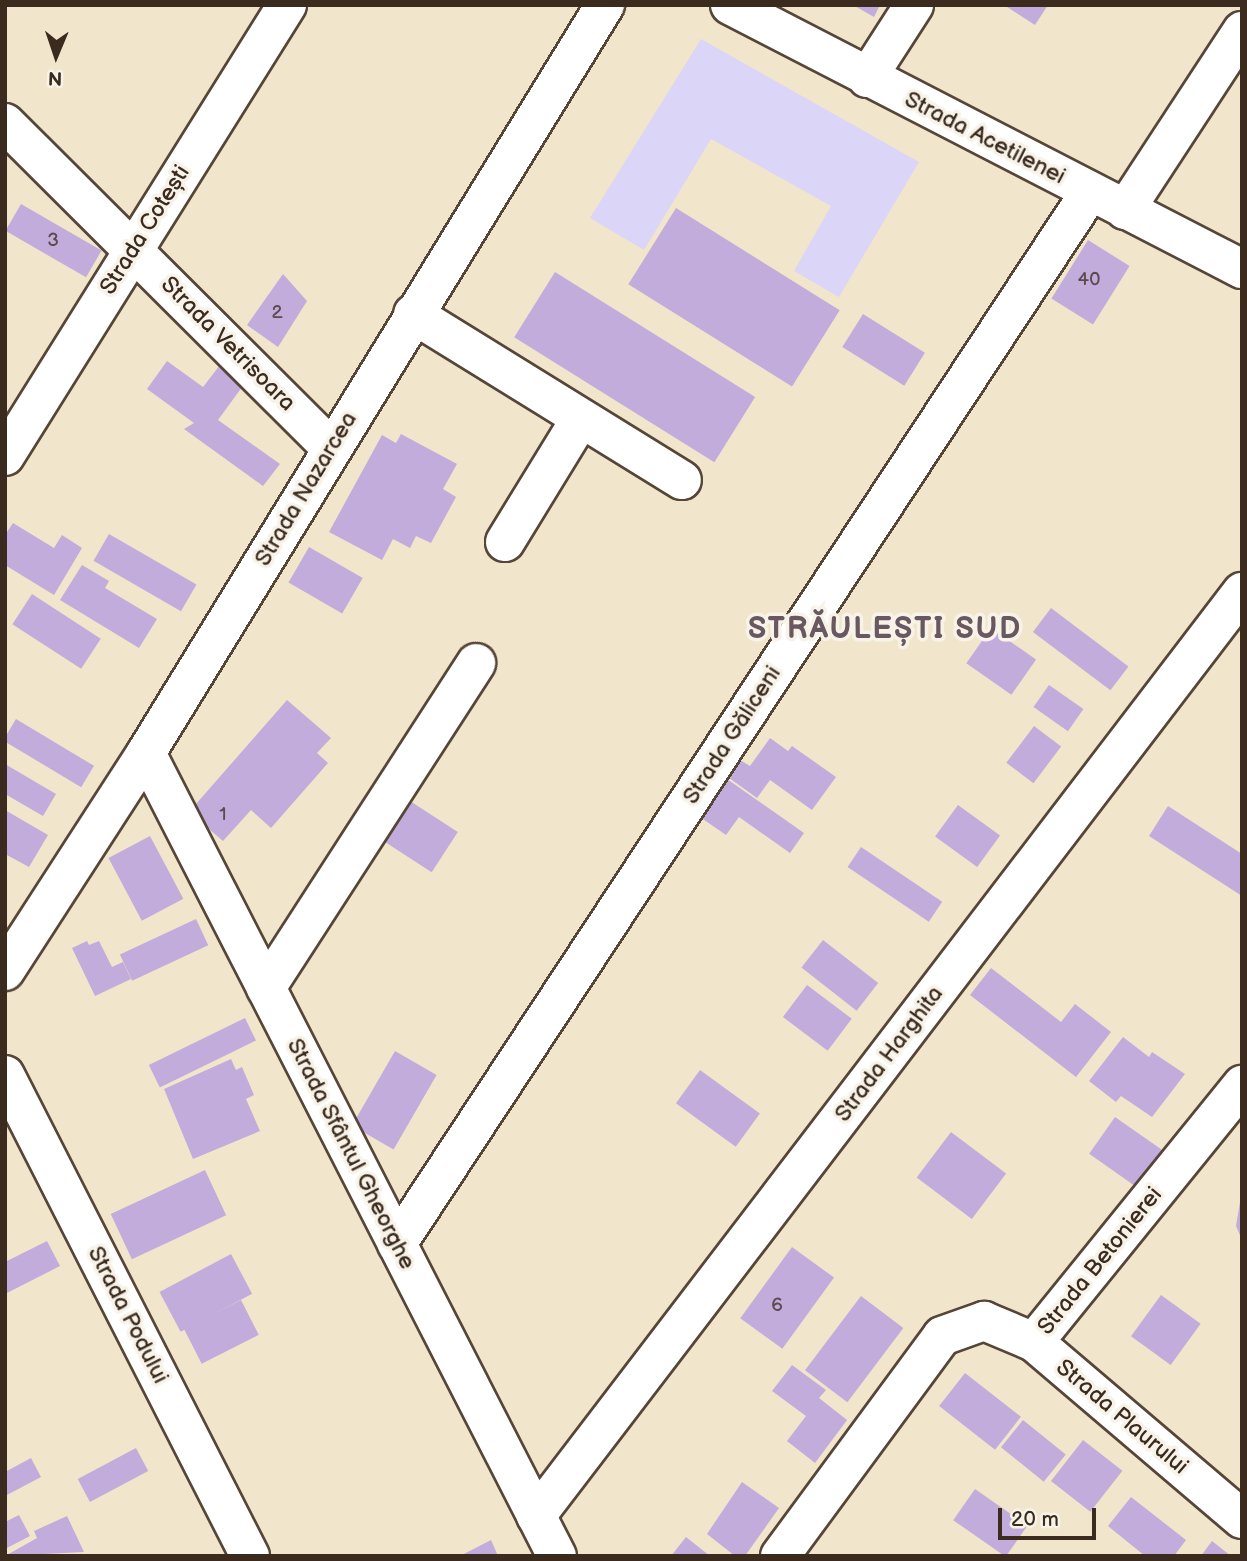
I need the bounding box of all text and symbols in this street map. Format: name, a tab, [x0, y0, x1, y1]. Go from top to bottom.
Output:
north arrow	[21, 21, 91, 91]
text: N	[48, 66, 63, 89]
street label: Strada Acetilenei	[900, 86, 1070, 190]
street label: Strada Cotești	[94, 160, 196, 300]
house number: 3	[47, 230, 59, 252]
house number: 40	[1078, 269, 1100, 291]
street label: Strada Vetrisoara	[155, 271, 301, 417]
house number: 2	[271, 302, 283, 324]
street label: Strada Nazarcea	[249, 407, 363, 571]
district label: STRĂULEȘTI SUD	[750, 611, 1020, 647]
street label: Strada Găliceni	[677, 661, 787, 809]
house number: 1	[219, 804, 227, 826]
street label: Strada Harghita	[829, 981, 949, 1127]
street label: Strada Sfântul Gheorghe	[281, 1034, 421, 1274]
street label: Strada Betonierei	[1032, 1182, 1168, 1340]
street label: Strada Podului	[82, 1242, 174, 1388]
house number: 6	[771, 1295, 783, 1317]
street label: Strada Plaurului	[1050, 1354, 1194, 1480]
scale bar	[1002, 1494, 1100, 1538]
text: 20 m	[1011, 1507, 1059, 1532]

